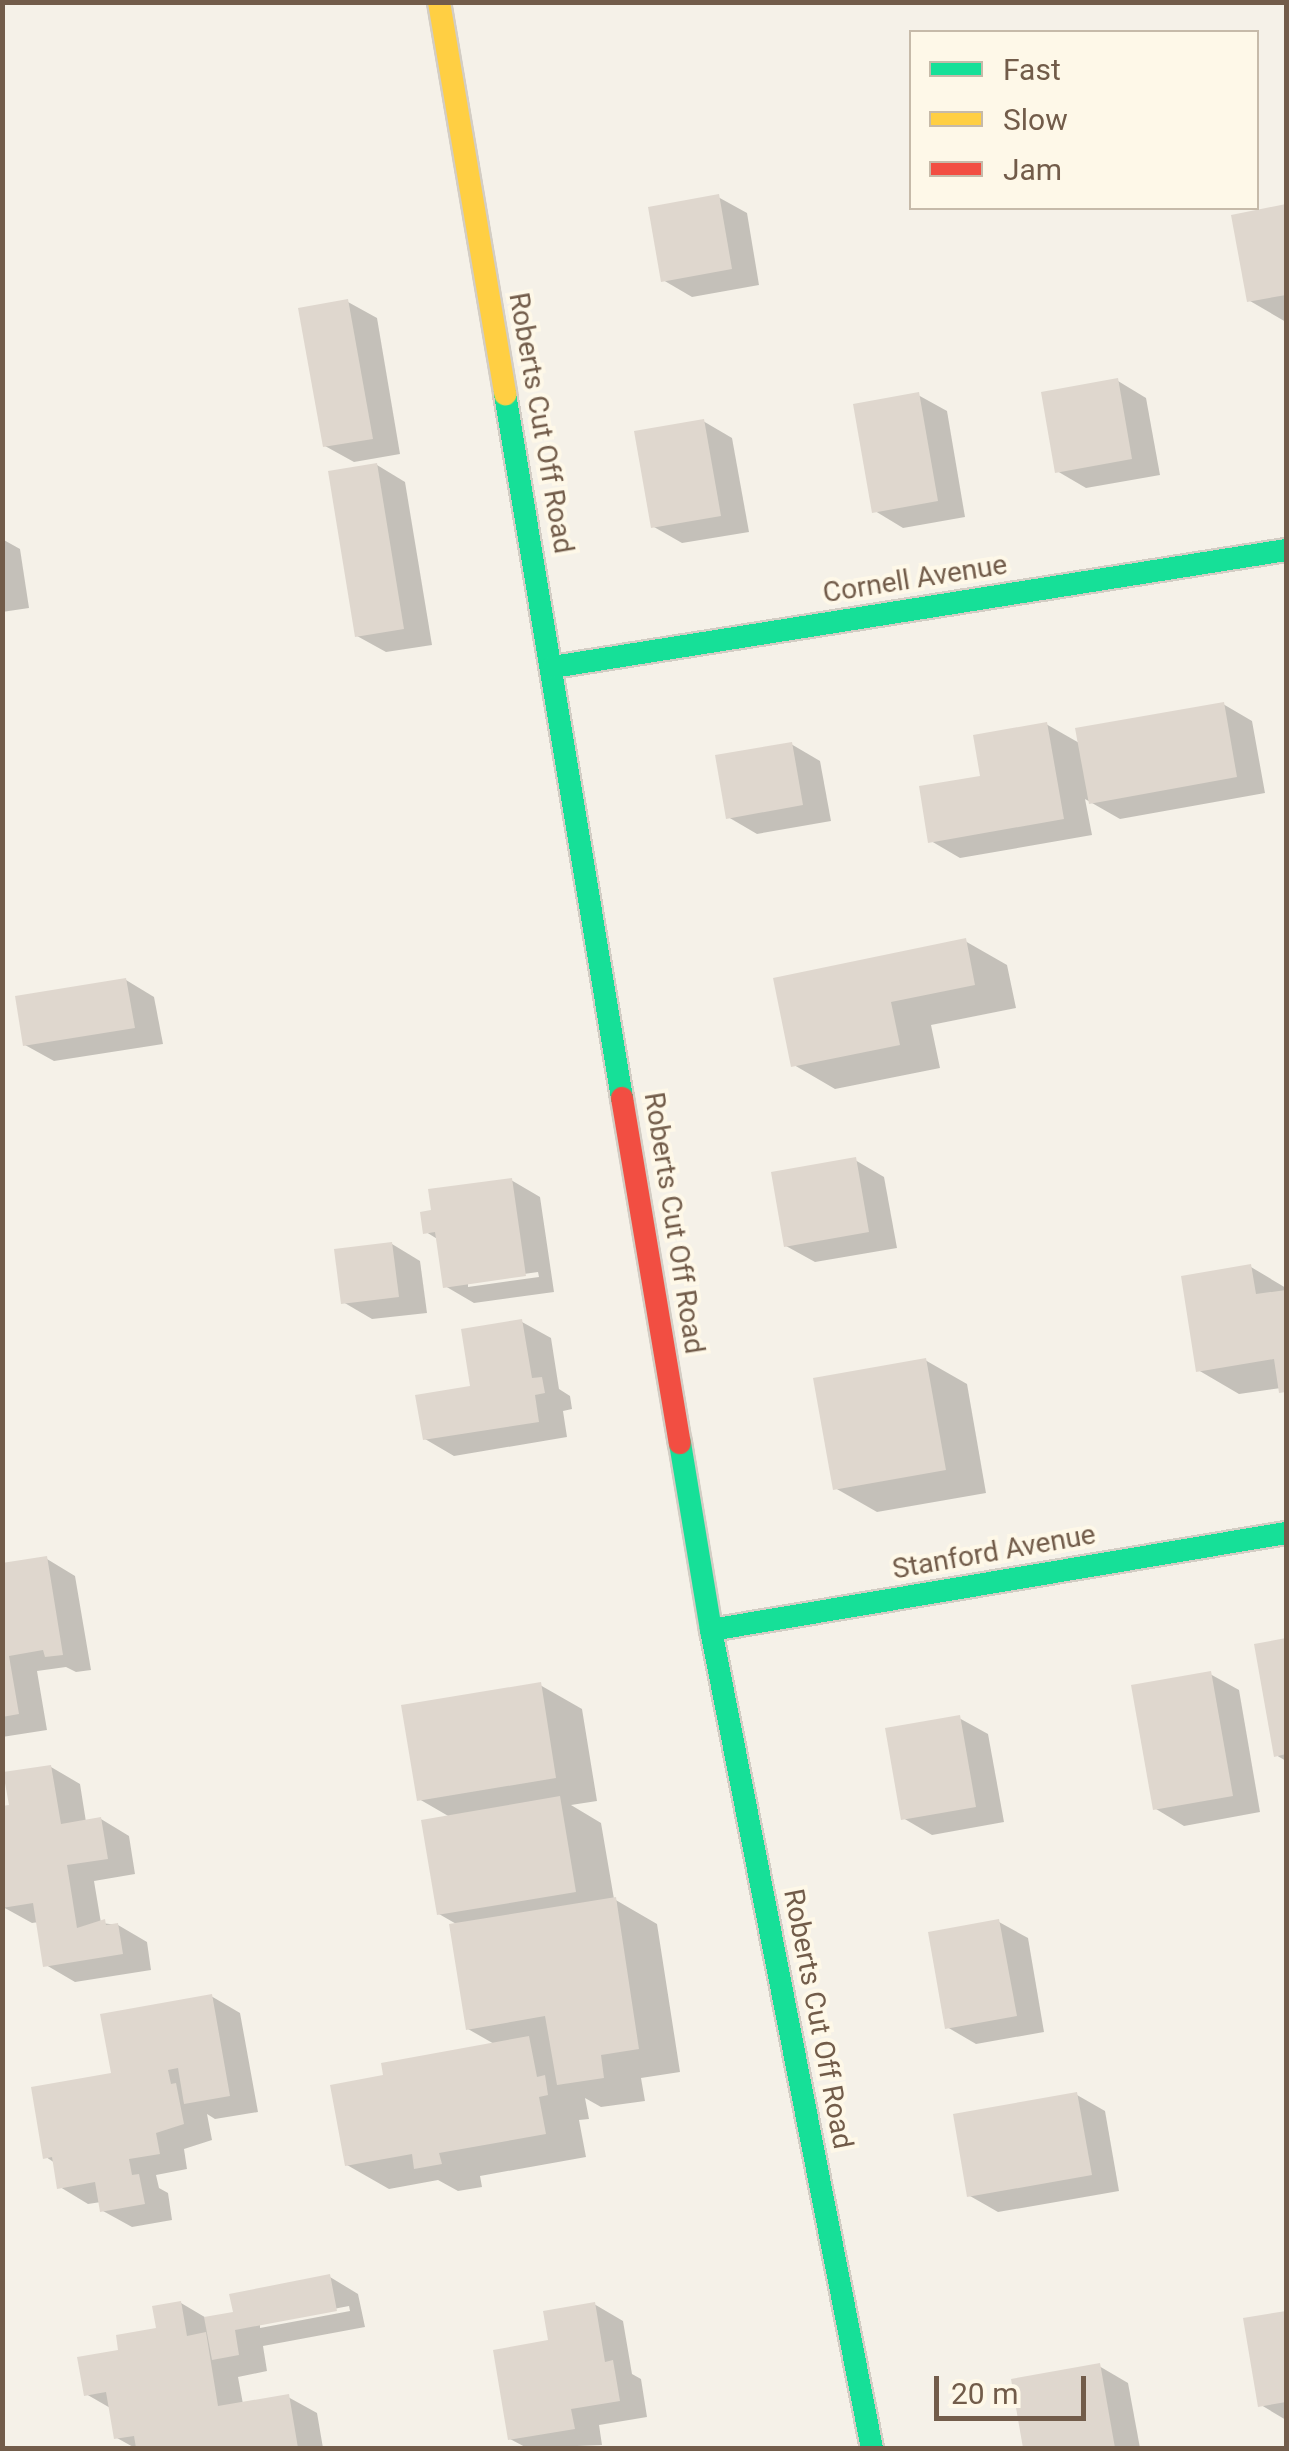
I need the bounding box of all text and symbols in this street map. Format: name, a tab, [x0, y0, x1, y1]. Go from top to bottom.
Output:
legend	[909, 30, 1259, 210]
text: Fast	[1003, 52, 1061, 87]
text: Slow	[1003, 102, 1068, 137]
text: Jam	[1003, 152, 1062, 187]
street label: Roberts Cut Off Road	[502, 290, 580, 556]
street label: Cornell Avenue	[820, 548, 1010, 610]
street label: Roberts Cut Off Road	[637, 1090, 711, 1356]
street label: Stanford Avenue	[890, 1518, 1098, 1586]
street label: Roberts Cut Off Road	[776, 1886, 860, 2152]
scale bar	[939, 2356, 1092, 2418]
text: 20 m	[951, 2376, 1018, 2411]

